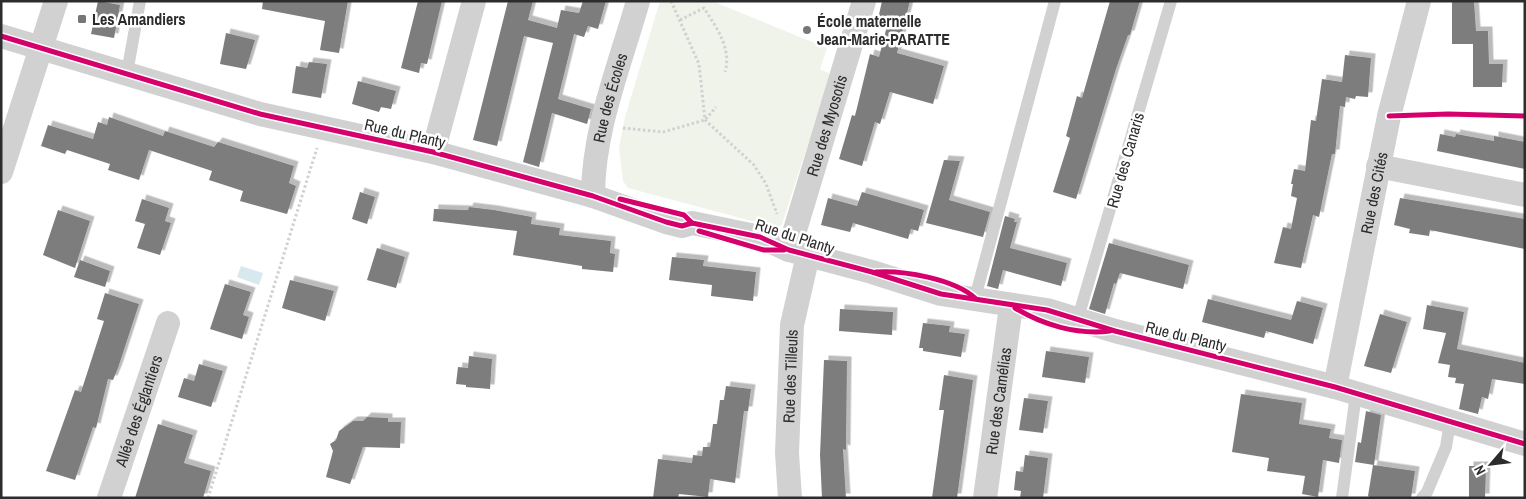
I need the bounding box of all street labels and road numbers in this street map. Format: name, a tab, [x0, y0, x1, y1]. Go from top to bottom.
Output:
street label: Rue des Écoles	[587, 50, 632, 144]
street label: Rue des Myosotis	[801, 72, 852, 179]
street label: Rue des Canaris	[1101, 110, 1149, 210]
street label: Rue du Planty	[362, 113, 448, 153]
street label: Rue des Cités	[1355, 150, 1393, 236]
street label: Rue du Planty	[752, 213, 838, 259]
street label: Rue du Planty	[1143, 315, 1229, 357]
street label: Rue des Tilleuls	[777, 329, 803, 423]
street label: Rue des Camélias	[980, 346, 1016, 456]
street label: Allée des Églantiers	[109, 352, 167, 471]

